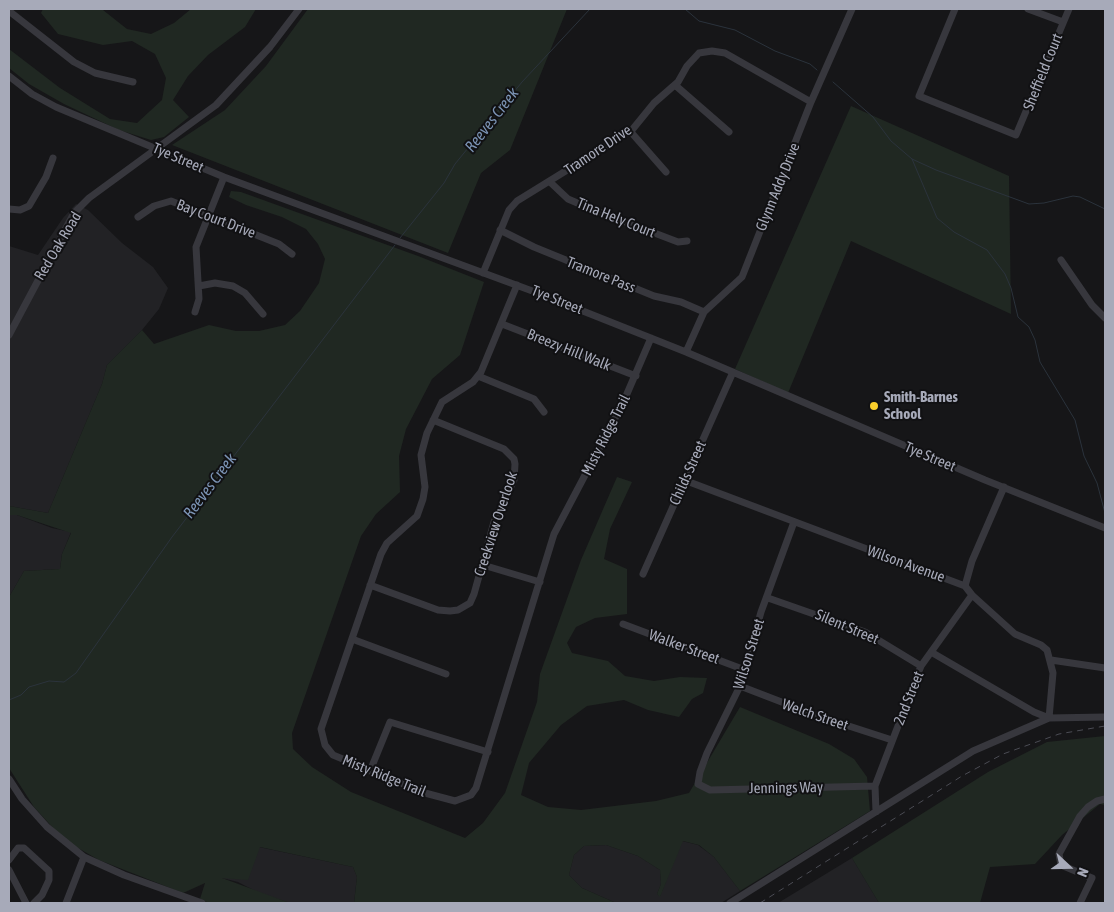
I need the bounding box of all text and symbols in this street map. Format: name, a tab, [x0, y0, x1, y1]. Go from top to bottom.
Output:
street label: Sheffield Court	[1019, 31, 1067, 113]
water label: Reeves Creek	[461, 84, 523, 156]
street label: Tramore Drive	[561, 121, 635, 179]
street label: Tye Street	[150, 139, 206, 177]
street label: Glynn Addy Drive	[752, 140, 804, 234]
street label: Tina Hely Court	[574, 194, 658, 242]
street label: Bay Court Drive	[174, 196, 258, 242]
street label: Red Oak Road	[31, 209, 85, 283]
street label: Tramore Pass	[564, 253, 638, 297]
street label: Tye Street	[529, 282, 585, 318]
street label: Breezy Hill Walk	[524, 325, 614, 375]
place label: Smith-Barnes School	[884, 388, 958, 423]
street label: Misty Ridge Trail	[578, 391, 634, 479]
marker: Smith-Barnes School	[868, 400, 880, 412]
street label: Childs Street	[666, 438, 710, 508]
street label: Tye Street	[902, 438, 958, 476]
water label: Reeves Creek	[179, 450, 241, 522]
street label: Creekview Overlook	[471, 469, 521, 579]
street label: Wilson Avenue	[865, 542, 947, 586]
street label: Silent Street	[813, 606, 881, 648]
street label: Wilson Street	[730, 617, 768, 691]
street label: Walker Street	[646, 626, 722, 668]
street label: 2nd Street	[890, 668, 928, 728]
street label: Welch Street	[780, 695, 850, 735]
street label: Misty Ridge Trail	[340, 751, 428, 801]
street label: Jennings Way	[749, 778, 823, 798]
north arrow	[1044, 842, 1094, 892]
text: N	[1074, 866, 1092, 879]

